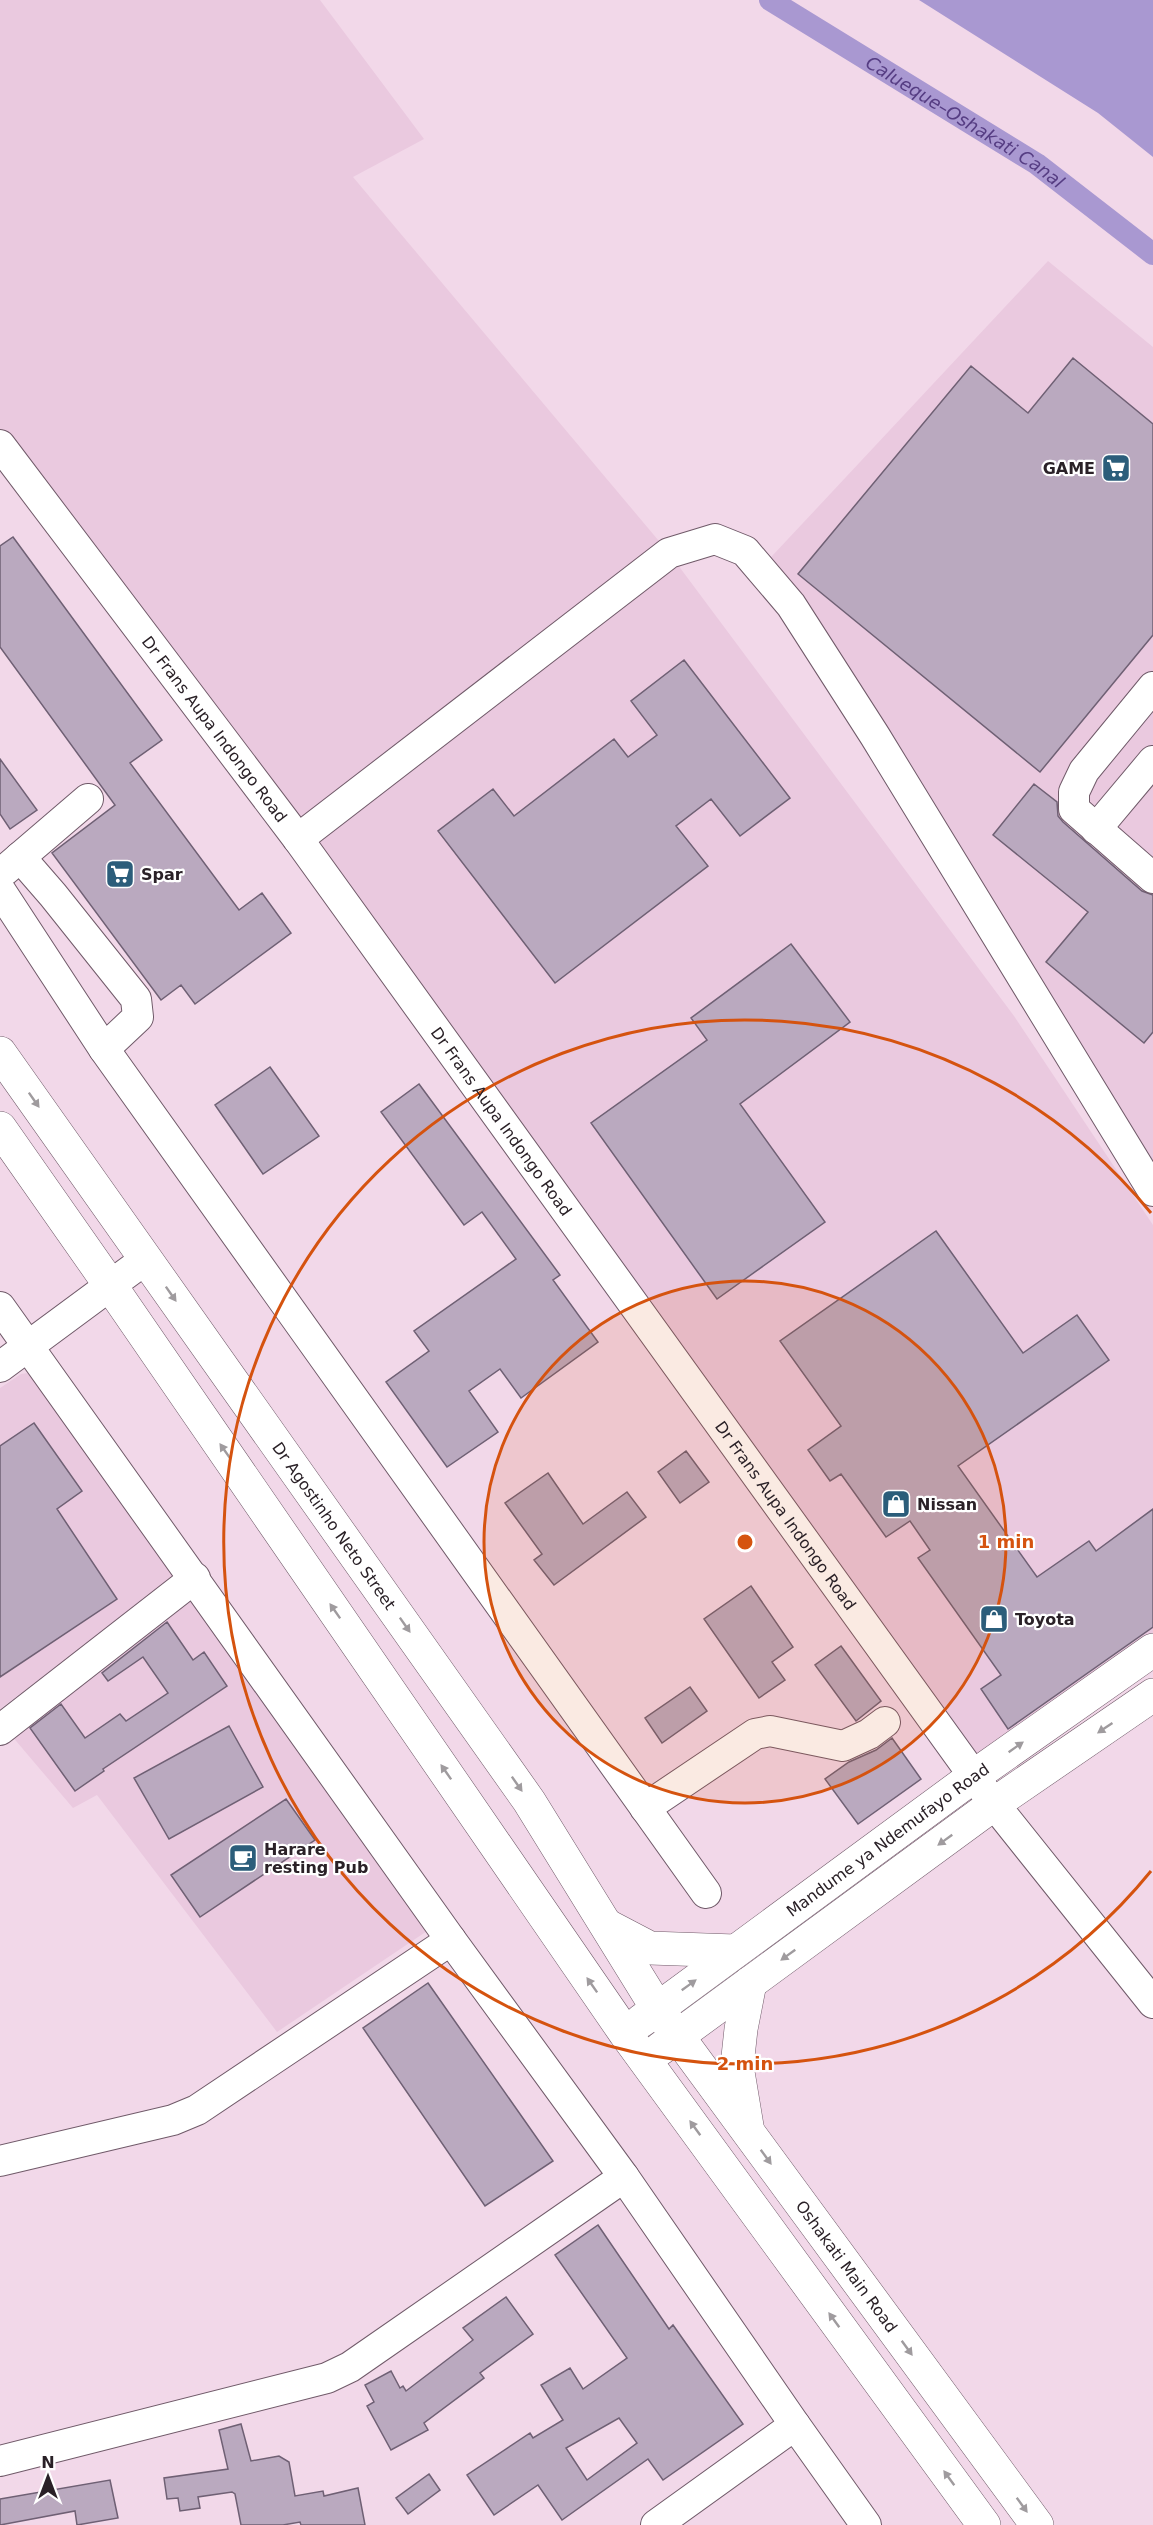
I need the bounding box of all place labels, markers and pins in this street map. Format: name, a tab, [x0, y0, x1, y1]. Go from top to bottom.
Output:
supermarket icon: GAME	[1100, 452, 1132, 484]
place label: GAME	[1043, 459, 1095, 478]
supermarket icon: Spar	[104, 858, 136, 890]
place label: Spar	[141, 865, 183, 884]
shop icon: Nissan	[880, 1488, 912, 1520]
place label: Nissan	[917, 1495, 977, 1514]
centre of rings	[735, 1532, 755, 1552]
shop icon: Toyota	[978, 1603, 1010, 1635]
place label: Toyota	[1015, 1610, 1075, 1629]
place label: Harare resting Pub	[264, 1840, 368, 1877]
cafe icon: Harare resting Pub	[227, 1842, 259, 1874]

